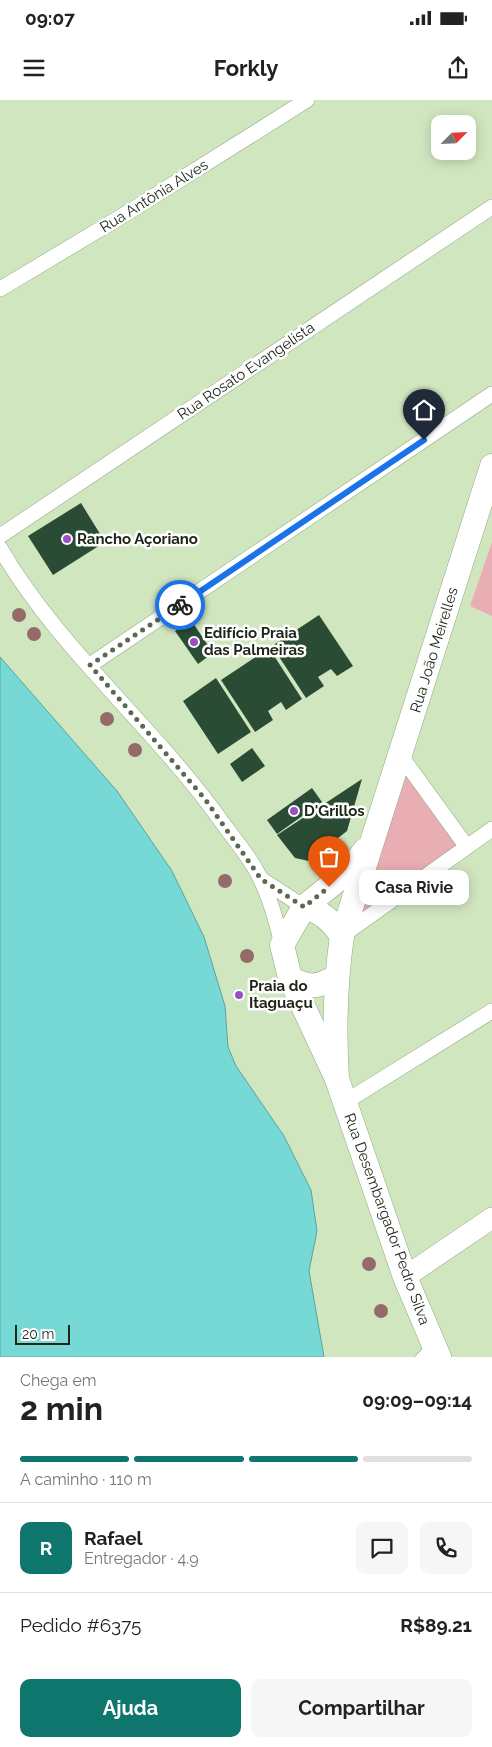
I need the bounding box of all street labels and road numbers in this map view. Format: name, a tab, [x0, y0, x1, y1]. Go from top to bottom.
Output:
street label: Rua Antônia Alves	[97, 156, 211, 236]
street label: Rua Rosato Evangelista	[174, 318, 318, 424]
street label: Rua João Meirelles	[406, 585, 462, 715]
street label: Rua Desembargador Pedro Silva	[340, 1111, 434, 1327]

